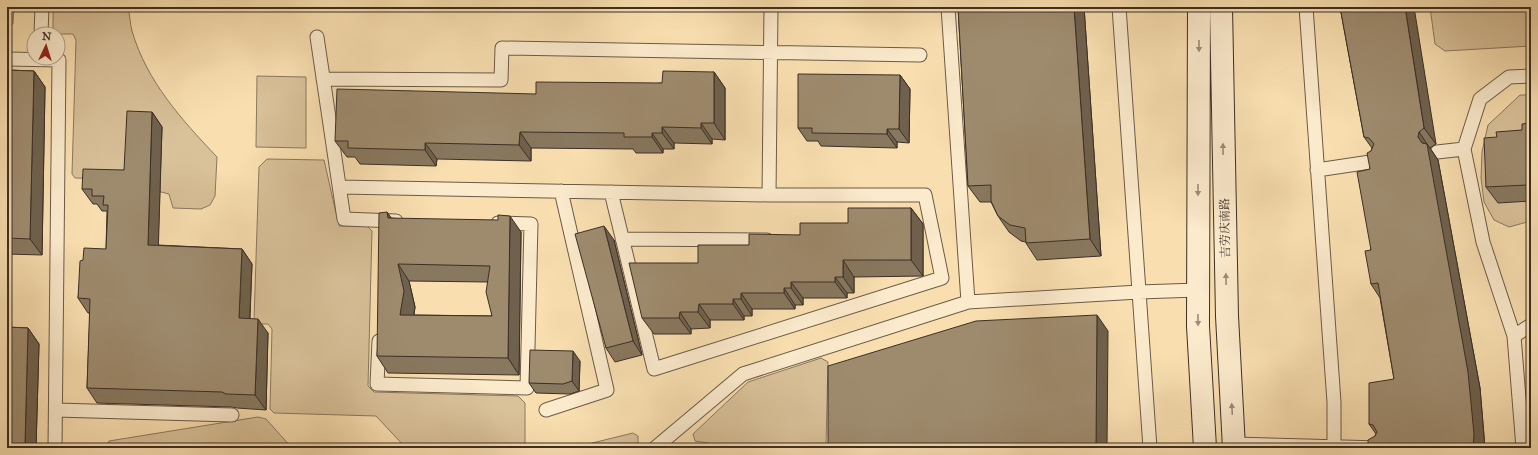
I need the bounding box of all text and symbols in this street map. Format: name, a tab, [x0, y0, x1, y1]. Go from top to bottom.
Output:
north arrow	[26, 26, 66, 66]
text: N	[42, 30, 52, 43]
one-way arrow	[1196, 40, 1202, 53]
one-way arrow	[1220, 143, 1227, 155]
one-way arrow	[1195, 184, 1201, 197]
street label: 吉劳庆南路	[1217, 198, 1233, 258]
one-way arrow	[1223, 272, 1229, 285]
one-way arrow	[1195, 314, 1201, 327]
one-way arrow	[1228, 403, 1235, 415]

